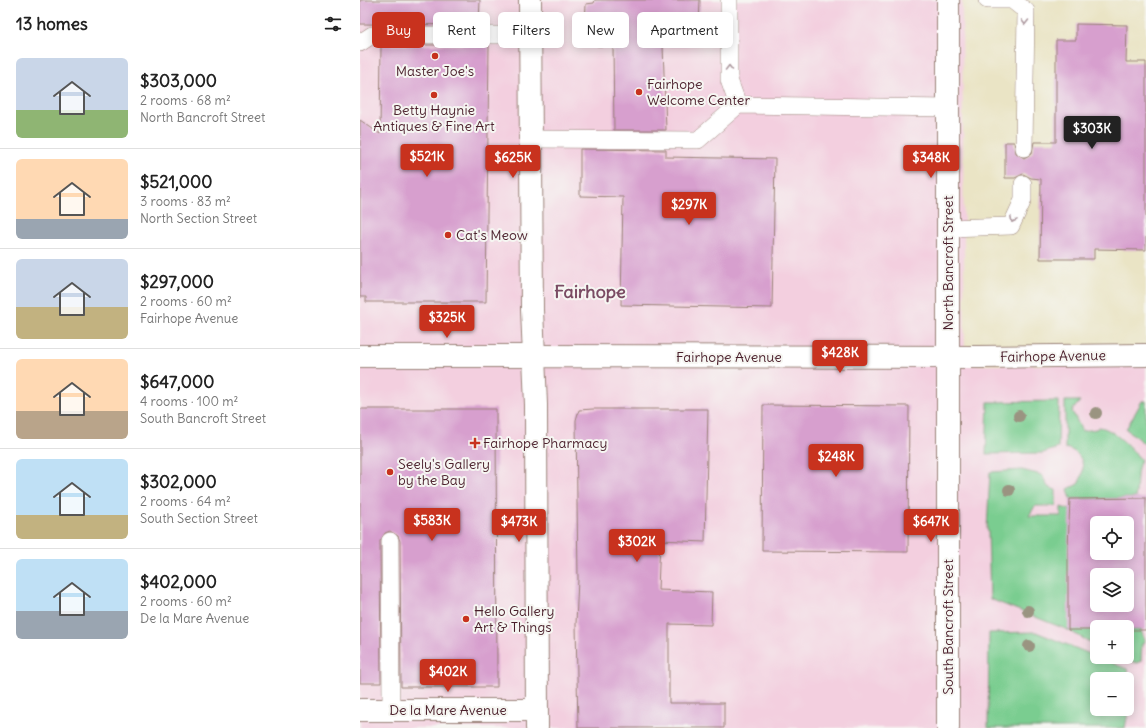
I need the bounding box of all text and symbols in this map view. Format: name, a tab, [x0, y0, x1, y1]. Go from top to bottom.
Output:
chip: Buy	[372, 12, 425, 48]
chip: Rent	[433, 12, 490, 48]
chip: Filters	[498, 12, 564, 48]
chip: New	[572, 12, 629, 48]
chip: Apartment	[637, 12, 733, 48]
text: 13 homes	[16, 13, 88, 35]
icon: filters	[322, 13, 344, 35]
one-way arrow	[1021, 19, 1030, 25]
marker: Master Joe's	[430, 51, 440, 61]
place label: Master Joe's	[396, 62, 474, 80]
one-way arrow	[725, 65, 733, 71]
text: $303,000	[140, 70, 217, 92]
icon: home	[48, 74, 96, 122]
place label: Fairhope Welcome Center	[647, 75, 750, 109]
marker: Fairhope Welcome Center	[634, 87, 644, 97]
marker: Betty Haynie Antiques & Fine Art	[429, 90, 439, 100]
text: 2 rooms · 68 m²	[140, 92, 231, 109]
place label: Betty Haynie Antiques & Fine Art	[373, 101, 495, 135]
text: North Bancroft Street	[140, 109, 265, 126]
pin: $303K	[1064, 116, 1120, 150]
text: $303K	[1073, 120, 1111, 137]
pin: $521K	[399, 144, 455, 178]
pin: $625K	[485, 145, 541, 179]
pin: $348K	[903, 145, 959, 179]
text: $521K	[410, 148, 445, 165]
text: $625K	[494, 149, 532, 166]
text: $348K	[912, 149, 950, 166]
text: $521,000	[140, 171, 212, 193]
icon: home	[48, 175, 96, 223]
pin: $297K	[661, 192, 717, 226]
text: 3 rooms · 83 m²	[140, 193, 231, 210]
street label: North Bancroft Street	[939, 195, 957, 331]
text: $297K	[671, 196, 707, 213]
text: North Section Street	[140, 210, 257, 227]
one-way arrow	[1010, 216, 1018, 223]
place label: Cat's Meow	[456, 226, 528, 244]
marker: Cat's Meow	[443, 230, 453, 240]
text: $297,000	[140, 271, 214, 293]
icon: home	[48, 275, 96, 323]
district label: Fairhope	[554, 280, 626, 303]
text: 2 rooms · 60 m²	[140, 293, 232, 310]
pin: $325K	[419, 305, 475, 339]
text: $325K	[428, 309, 466, 326]
text: Fairhope Avenue	[140, 310, 238, 327]
pin: $428K	[812, 340, 868, 374]
text: $428K	[821, 344, 859, 361]
street label: Fairhope Avenue	[1000, 346, 1106, 366]
street label: Fairhope Avenue	[676, 348, 782, 366]
text: $647,000	[140, 371, 214, 393]
icon: home	[48, 375, 96, 423]
text: 4 rooms · 100 m²	[140, 393, 238, 410]
text: South Bancroft Street	[140, 410, 266, 427]
place label: Fairhope Pharmacy	[483, 434, 607, 452]
marker: Fairhope Pharmacy	[470, 438, 480, 448]
pin: $248K	[808, 444, 864, 478]
text: $248K	[817, 448, 855, 465]
place label: Seely's Gallery by the Bay	[398, 455, 490, 489]
marker: Seely's Gallery by the Bay	[385, 467, 395, 477]
text: $302,000	[140, 471, 217, 493]
icon: home	[48, 475, 96, 523]
text: 2 rooms · 64 m²	[140, 493, 231, 510]
pin: $583K	[404, 508, 460, 542]
pin: $473K	[491, 509, 547, 543]
pin: $647K	[903, 509, 959, 543]
text: South Section Street	[140, 510, 258, 527]
text: $583K	[413, 512, 451, 529]
text: $473K	[501, 513, 537, 530]
text: $647K	[913, 513, 949, 530]
map controls	[1090, 516, 1134, 716]
button: locate	[1090, 516, 1134, 560]
pin: $302K	[609, 529, 665, 563]
text: $302K	[618, 533, 656, 550]
street label: South Bancroft Street	[939, 559, 957, 695]
button: layers	[1090, 568, 1134, 612]
text: $402,000	[140, 571, 217, 593]
icon: home	[48, 575, 96, 623]
text: 2 rooms · 60 m²	[140, 593, 232, 610]
place label: Hello Gallery Art & Things	[474, 602, 555, 636]
text: De la Mare Avenue	[140, 610, 249, 627]
marker: Hello Gallery Art & Things	[461, 614, 471, 624]
button: +	[1090, 620, 1134, 664]
pin: $402K	[420, 659, 476, 693]
text: $402K	[429, 663, 467, 680]
button: −	[1090, 672, 1134, 716]
street label: De la Mare Avenue	[389, 701, 507, 719]

